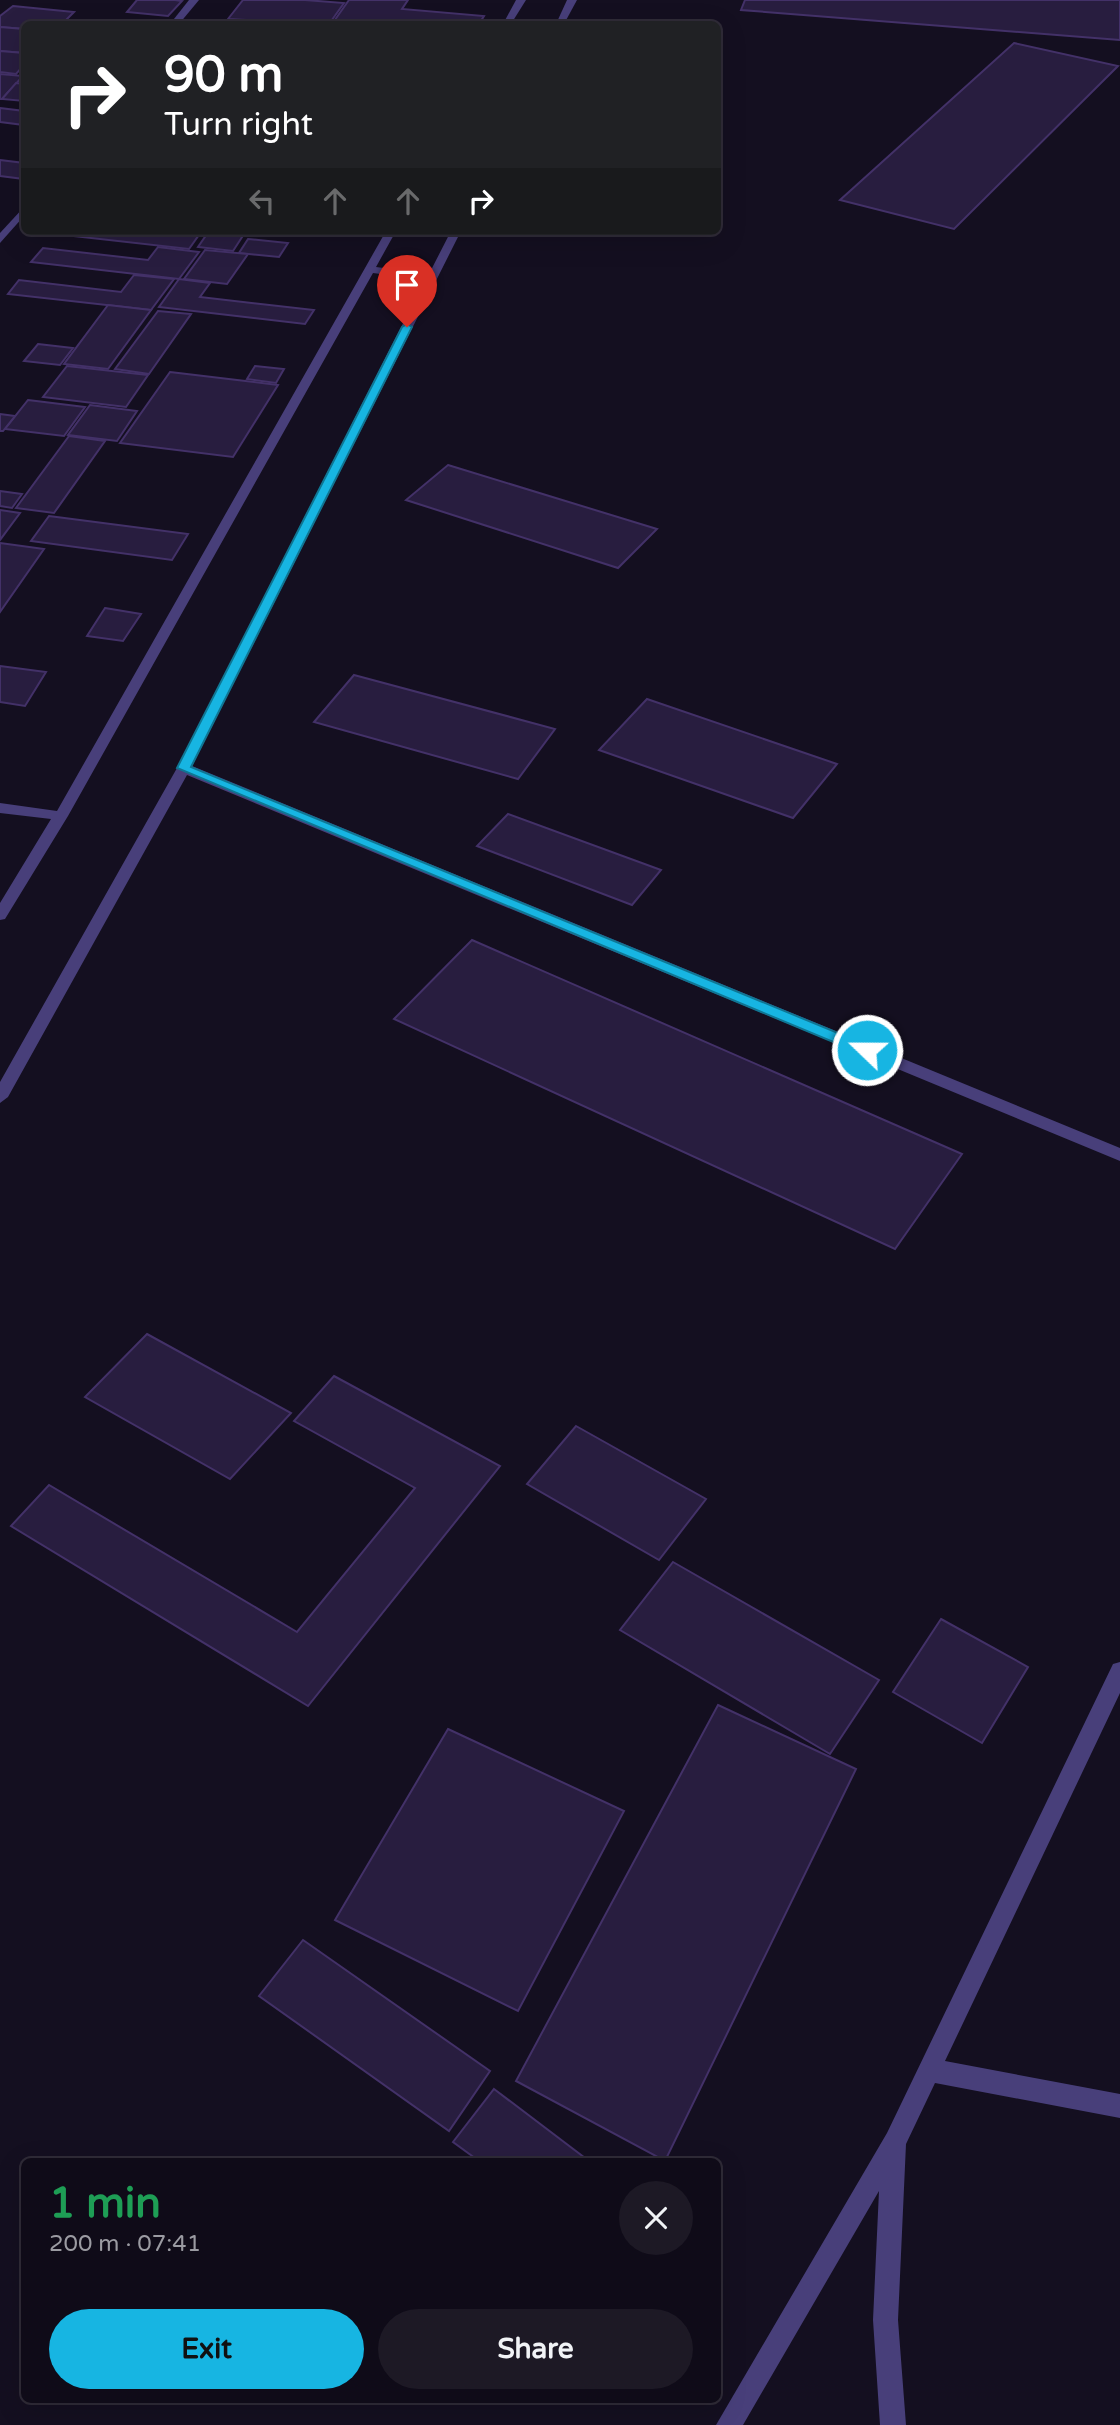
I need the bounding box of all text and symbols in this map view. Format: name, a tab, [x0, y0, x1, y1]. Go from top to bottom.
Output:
text: 90 m	[164, 46, 283, 105]
icon: right	[49, 49, 140, 140]
text: Turn right	[164, 106, 313, 144]
icon: left	[243, 182, 281, 220]
icon: ahead	[316, 182, 354, 220]
icon: ahead	[389, 182, 427, 220]
icon: right	[462, 182, 500, 220]
pin	[377, 255, 437, 327]
icon: arrive	[388, 266, 426, 304]
position arrow	[830, 1013, 904, 1087]
text: 1 min	[49, 2178, 161, 2229]
button: close	[619, 2181, 693, 2255]
text: 200 m · 07:41	[49, 2230, 201, 2258]
button: Exit	[49, 2309, 364, 2389]
button: Share	[378, 2309, 693, 2389]

